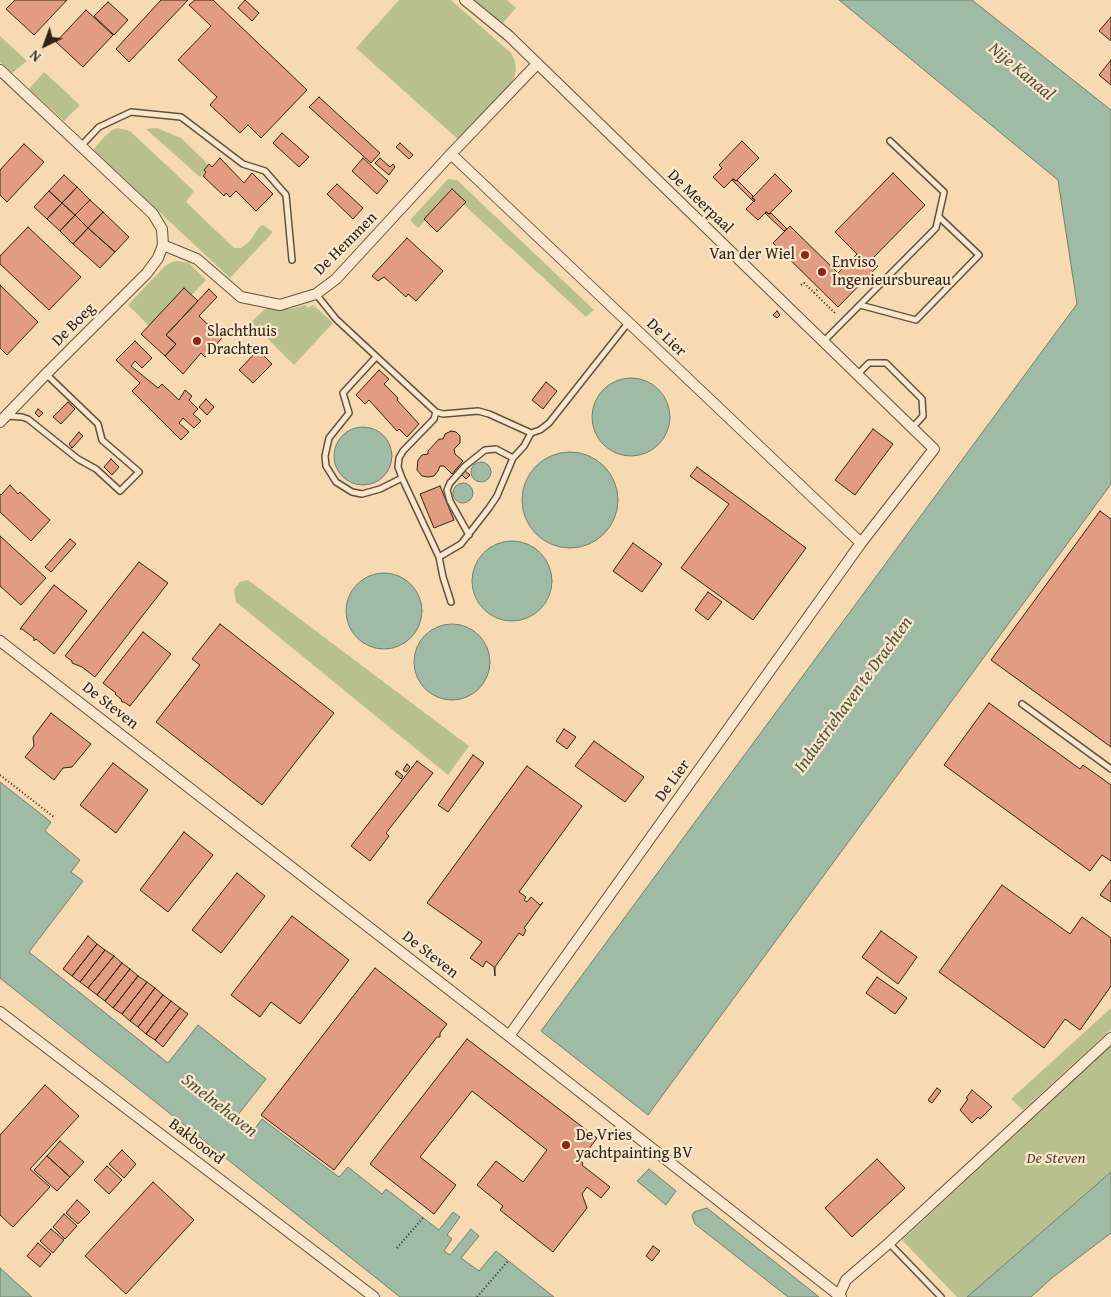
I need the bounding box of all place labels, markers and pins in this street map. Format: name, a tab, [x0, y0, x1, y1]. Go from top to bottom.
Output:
place label: Van der Wiel	[709, 245, 795, 265]
marker: Van der Wiel	[799, 249, 811, 261]
place label: Enviso Ingenieursbureau	[832, 253, 951, 291]
marker: Enviso Ingenieursbureau	[816, 266, 828, 278]
place label: Slachthuis Drachten	[207, 322, 277, 360]
marker: Slachthuis Drachten	[191, 335, 203, 347]
place label: De Vries yachtpainting BV	[576, 1126, 693, 1164]
marker: De Vries yachtpainting BV	[560, 1139, 572, 1151]

